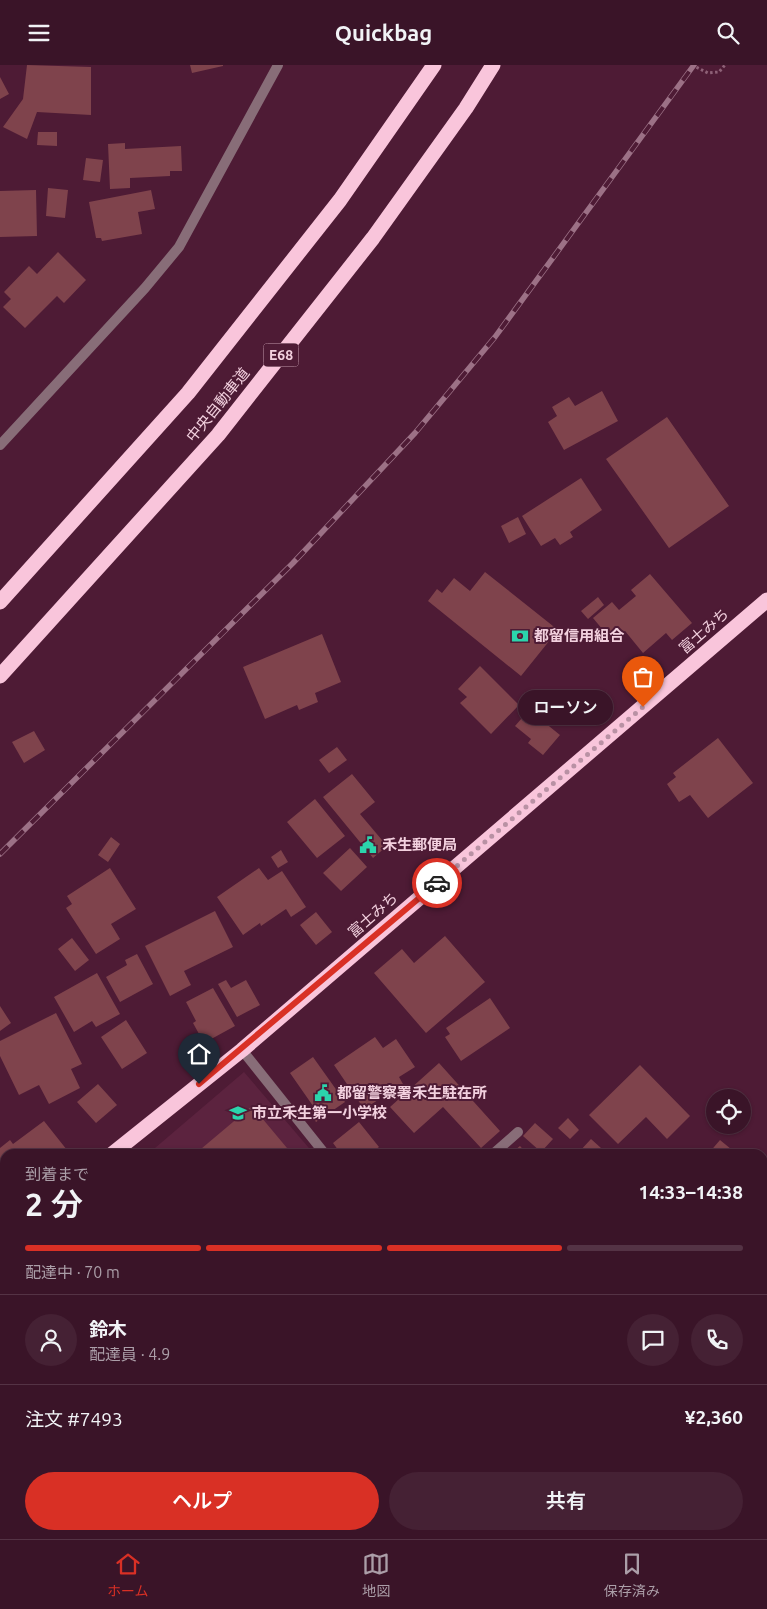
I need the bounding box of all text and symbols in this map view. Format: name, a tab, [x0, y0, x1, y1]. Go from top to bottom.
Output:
icon: menu	[25, 19, 53, 47]
icon: search	[714, 19, 742, 47]
text: Quickbag	[335, 20, 432, 45]
road number: E68	[264, 343, 298, 367]
street label: 中央自動車道	[183, 364, 253, 445]
street label: 富士みち	[675, 605, 732, 657]
bank icon: 都留信用組合	[510, 626, 530, 646]
place label: 都留信用組合	[534, 627, 625, 644]
pin	[622, 656, 664, 707]
icon: bag	[629, 663, 657, 691]
callout: ローソン	[518, 689, 613, 725]
text: ローソン	[533, 698, 598, 716]
public building icon: 禾生郵便局	[358, 835, 378, 855]
place label: 禾生郵便局	[382, 836, 457, 853]
courier	[412, 858, 462, 908]
icon: car	[423, 869, 451, 897]
street label: 富士みち	[344, 889, 401, 941]
pin	[178, 1033, 220, 1084]
icon: home	[185, 1040, 213, 1068]
public building icon: 都留警察署禾生駐在所	[313, 1083, 333, 1103]
place label: 都留警察署禾生駐在所	[337, 1084, 487, 1101]
map controls	[706, 1089, 751, 1134]
button: locate	[706, 1089, 751, 1134]
school or university icon: 市立禾生第一小学校	[228, 1103, 248, 1123]
place label: 市立禾生第一小学校	[252, 1104, 387, 1121]
text: 到着まで	[25, 1165, 89, 1183]
text: 14:33–14:38	[638, 1181, 743, 1203]
text: 2 分	[25, 1186, 83, 1222]
text: 配達中 · 70 m	[25, 1263, 120, 1281]
button: person	[25, 1314, 77, 1366]
button: chat	[627, 1314, 679, 1366]
button: phone	[691, 1314, 743, 1366]
text: 鈴木	[89, 1318, 127, 1340]
text: 配達員 · 4.9	[89, 1345, 170, 1363]
text: ¥2,360	[685, 1406, 743, 1428]
text: 注文 #7493	[25, 1408, 123, 1430]
button: ヘルプ	[25, 1472, 379, 1530]
button: 共有	[389, 1472, 743, 1530]
tab: ホーム	[107, 1550, 148, 1600]
tab: 地図	[362, 1550, 390, 1600]
tab: 保存済み	[604, 1550, 660, 1600]

